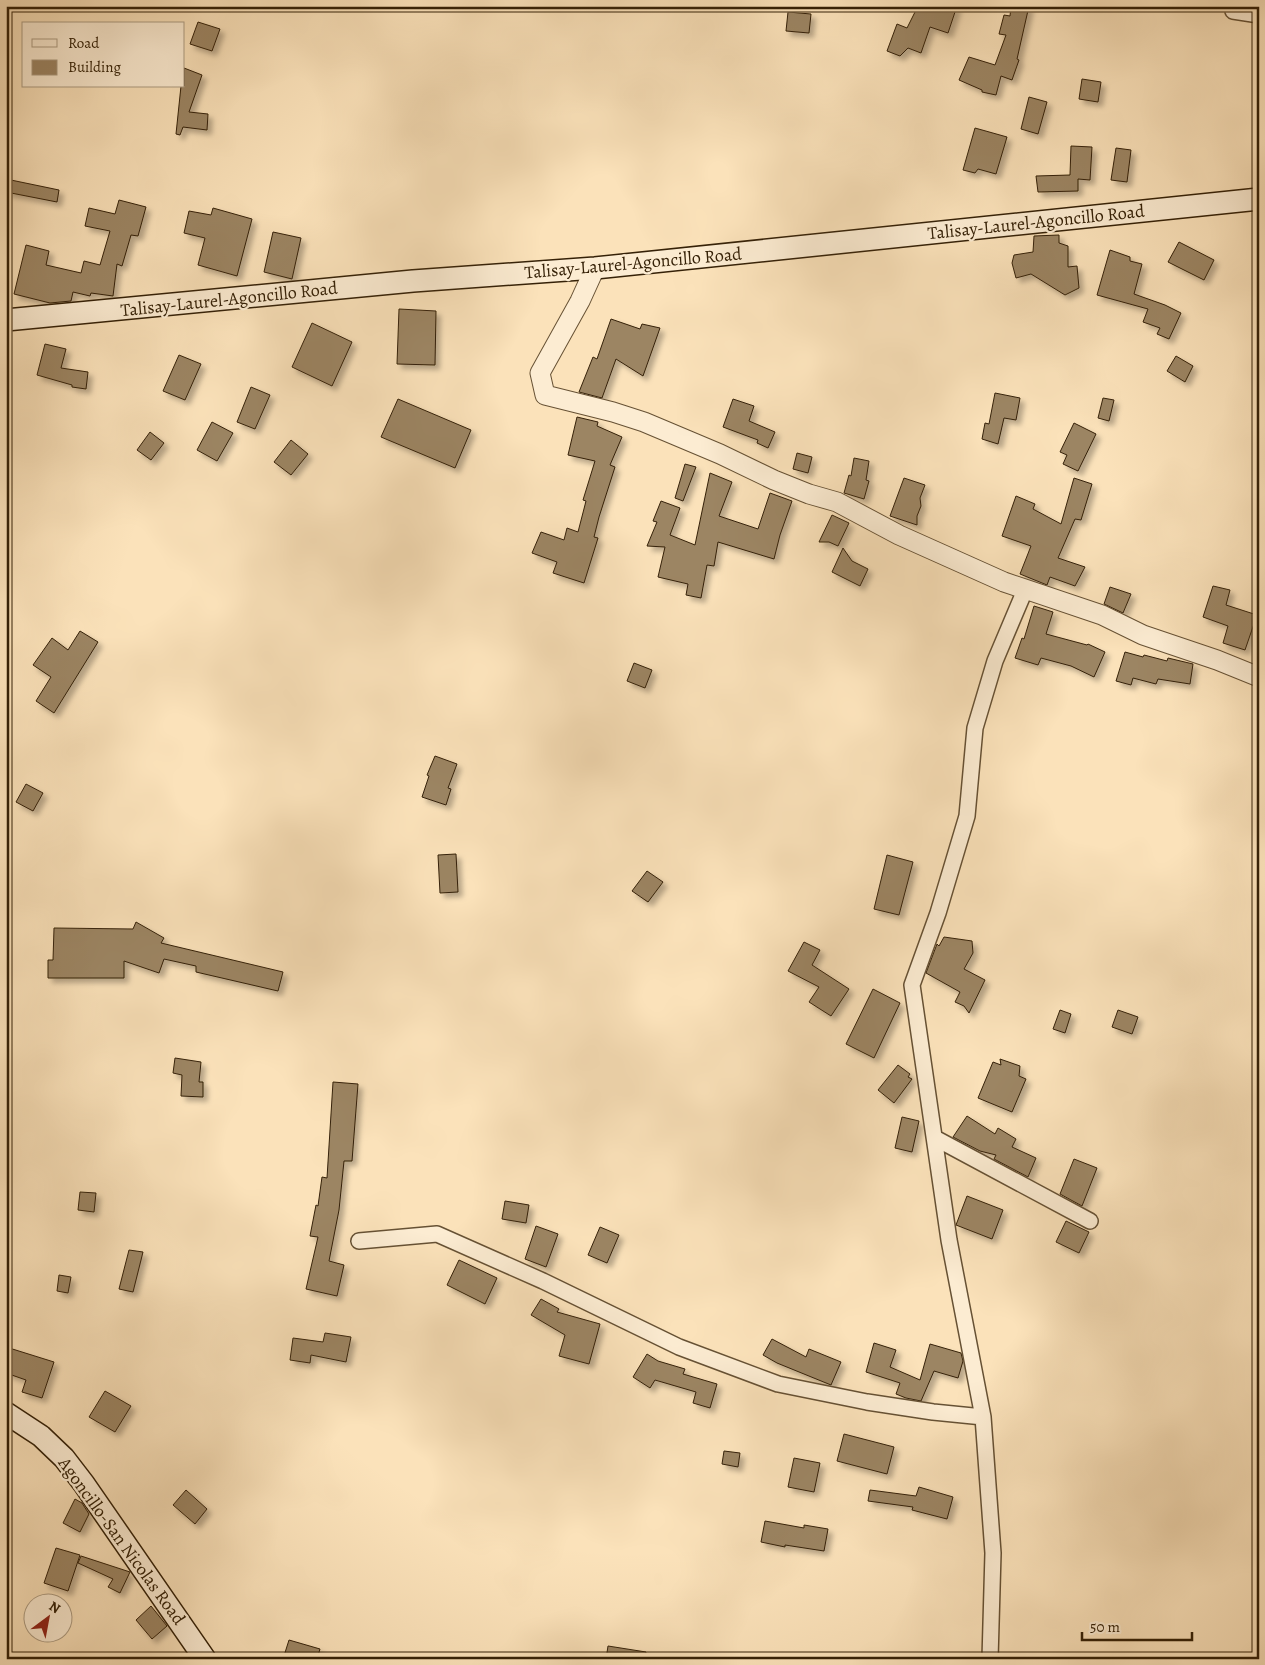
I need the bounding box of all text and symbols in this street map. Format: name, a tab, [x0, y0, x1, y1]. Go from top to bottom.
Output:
legend	[22, 22, 185, 88]
text: Road	[68, 33, 100, 53]
text: Building	[68, 57, 121, 77]
street label: Talisay-Laurel-Agoncillo Road	[926, 199, 1146, 245]
street label: Talisay-Laurel-Agoncillo Road	[523, 242, 743, 284]
street label: Talisay-Laurel-Agoncillo Road	[119, 276, 339, 322]
street label: Agoncillo-San Nicolas Road	[54, 1453, 190, 1629]
north arrow	[22, 1592, 72, 1642]
scale bar	[1082, 1610, 1192, 1642]
text: 50 m	[1090, 1617, 1120, 1637]

